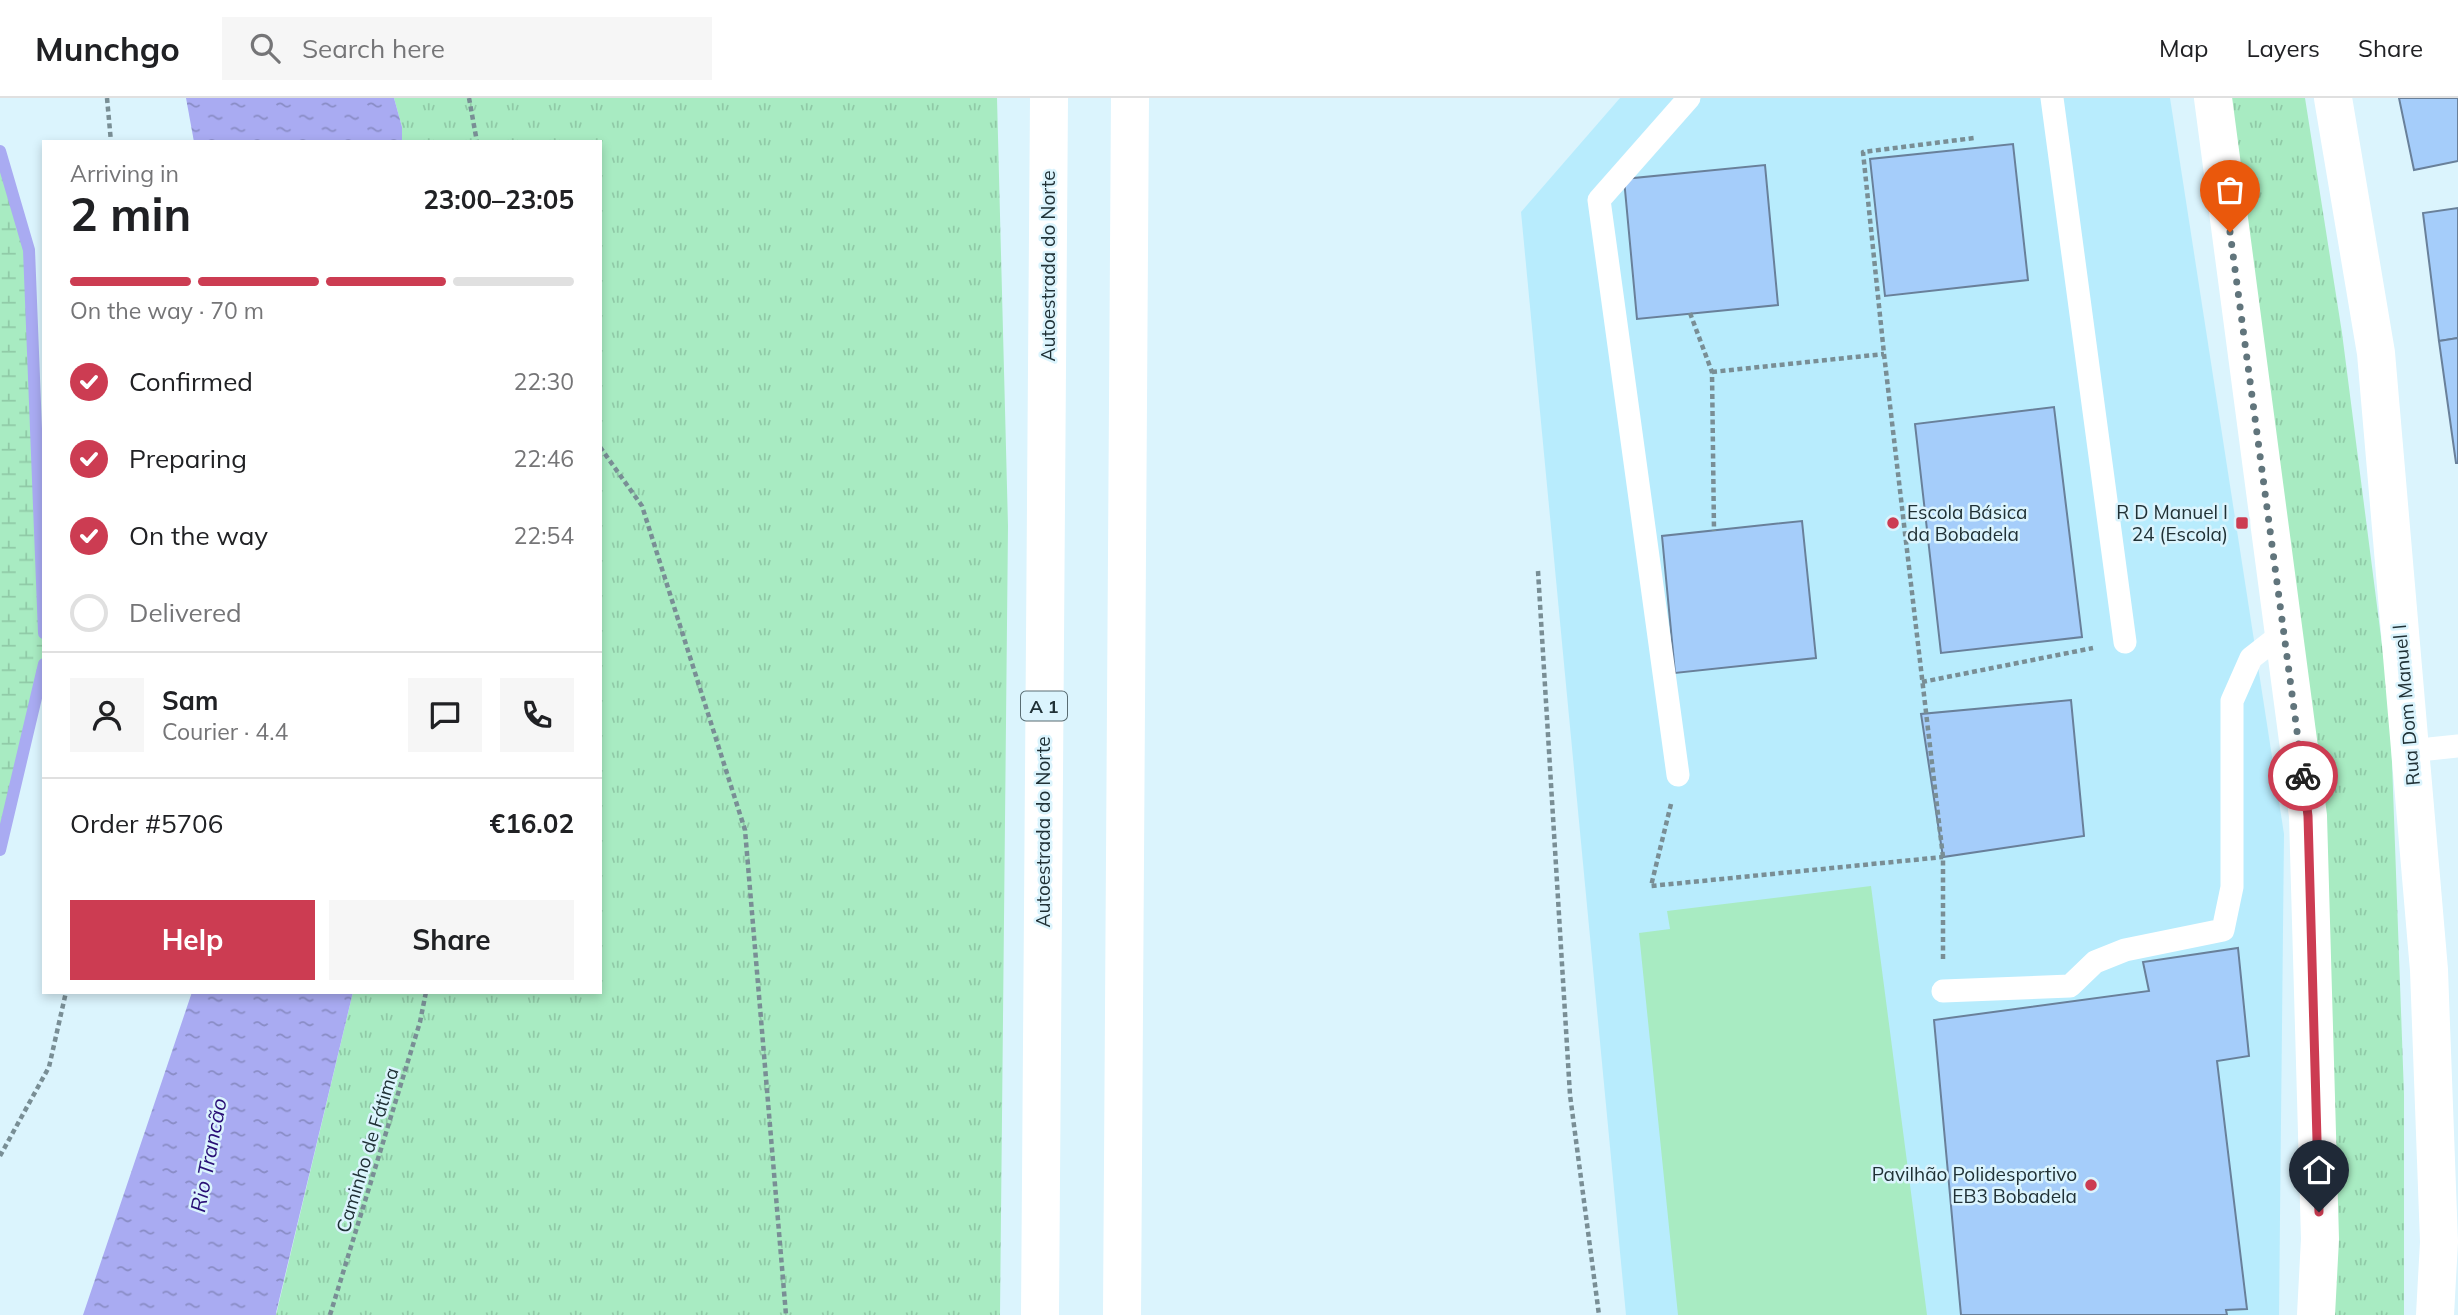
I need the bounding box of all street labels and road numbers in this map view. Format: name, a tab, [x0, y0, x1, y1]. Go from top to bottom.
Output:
street label: Autoestrada do Norte	[1036, 170, 1060, 362]
street label: Rua Dom Manuel I	[2387, 623, 2425, 787]
road number: A 1	[1021, 692, 1067, 720]
street label: Autoestrada do Norte	[1031, 736, 1055, 928]
street label: Caminho de Fátima	[330, 1065, 404, 1235]

